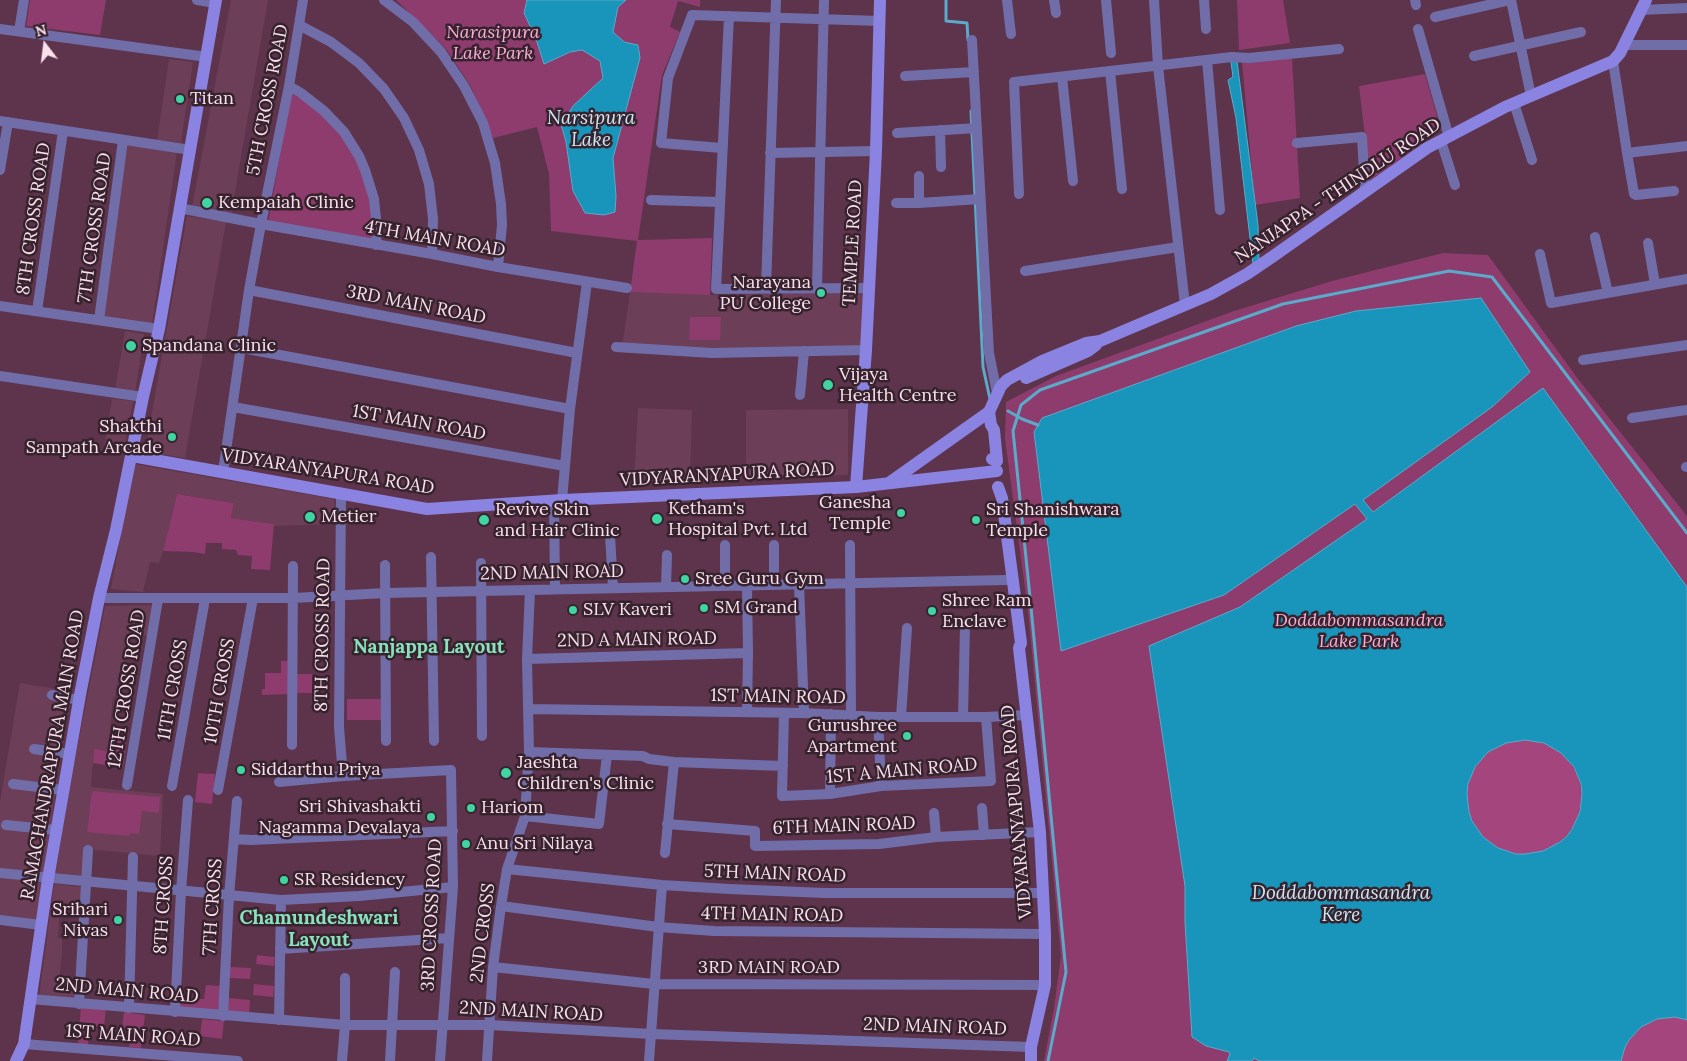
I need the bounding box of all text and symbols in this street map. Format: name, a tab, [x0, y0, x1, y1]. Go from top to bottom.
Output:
north arrow	[20, 20, 70, 70]
text: N	[34, 20, 49, 41]
park label: Narasipura Lake Park	[446, 22, 540, 64]
street label: 5TH CROSS ROAD	[243, 23, 293, 177]
place label: Titan	[190, 88, 234, 110]
marker: Titan	[174, 93, 186, 105]
water label: Narsipura Lake	[547, 108, 635, 152]
street label: NANJAPPA - THINDLU ROAD	[1231, 114, 1445, 268]
street label: 8TH CROSS ROAD	[13, 141, 55, 297]
street label: 7TH CROSS ROAD	[74, 151, 116, 305]
street label: TEMPLE ROAD	[839, 179, 867, 307]
place label: Kempaiah Clinic	[218, 192, 354, 214]
marker: Kempaiah Clinic	[200, 196, 214, 210]
street label: 4TH MAIN ROAD	[363, 216, 507, 262]
place label: Narayana PU College	[720, 272, 811, 314]
street label: 3RD MAIN ROAD	[344, 281, 488, 329]
marker: Narayana PU College	[815, 287, 827, 299]
place label: Spandana Clinic	[142, 335, 276, 357]
marker: Spandana Clinic	[124, 339, 138, 353]
place label: Vijaya Health Centre	[839, 364, 957, 406]
marker: Vijaya Health Centre	[821, 378, 835, 392]
street label: 1ST MAIN ROAD	[350, 401, 488, 445]
place label: Shakthi Sampath Arcade	[26, 416, 162, 458]
marker: Shakthi Sampath Arcade	[166, 431, 178, 443]
street label: VIDYARANYAPURA ROAD	[220, 445, 436, 499]
street label: VIDYARANYAPURA ROAD	[619, 459, 835, 491]
place label: Ganesha Temple	[819, 492, 891, 534]
place label: Ketham's Hospital Pvt. Ltd	[668, 498, 808, 540]
place label: Revive Skin and Hair Clinic	[495, 499, 620, 542]
place label: Sri Shanishwara Temple	[986, 499, 1119, 542]
place label: Metier	[321, 506, 377, 528]
marker: Ganesha Temple	[895, 507, 907, 519]
marker: Metier	[303, 510, 317, 524]
marker: Ketham's Hospital Pvt. Ltd	[650, 512, 664, 526]
marker: Revive Skin and Hair Clinic	[477, 513, 491, 527]
marker: Sri Shanishwara Temple	[970, 514, 982, 526]
street label: 8TH CROSS ROAD	[311, 558, 335, 712]
street label: 2ND MAIN ROAD	[480, 561, 624, 585]
place label: Sree Guru Gym	[695, 568, 824, 590]
marker: Sree Guru Gym	[679, 573, 691, 585]
place label: Shree Ram Enclave	[942, 590, 1031, 632]
place label: SM Grand	[714, 597, 798, 619]
place label: SLV Kaveri	[583, 599, 672, 621]
marker: SM Grand	[698, 602, 710, 614]
marker: SLV Kaveri	[567, 604, 579, 616]
marker: Shree Ram Enclave	[926, 605, 938, 617]
street label: RAMACHANDRAPURA MAIN ROAD	[17, 608, 89, 902]
street label: 12TH CROSS ROAD	[104, 608, 150, 770]
park label: Doddabommasandra Lake Park	[1275, 610, 1443, 652]
street label: 2ND A MAIN ROAD	[557, 628, 717, 652]
street label: 10TH CROSS	[200, 637, 240, 745]
district label: Nanjappa Layout	[353, 637, 505, 659]
street label: 11TH CROSS	[154, 638, 192, 742]
street label: 1ST MAIN ROAD	[710, 685, 846, 709]
street label: VIDYARANYAPURA ROAD	[997, 704, 1037, 920]
place label: Gurushree Apartment	[807, 715, 897, 758]
marker: Gurushree Apartment	[901, 730, 913, 742]
place label: Jaeshta Children's Clinic	[517, 752, 654, 794]
street label: 1ST A MAIN ROAD	[826, 754, 978, 788]
place label: Siddarthu Priya	[251, 759, 381, 781]
marker: Siddarthu Priya	[235, 764, 247, 776]
marker: Jaeshta Children's Clinic	[499, 766, 513, 780]
place label: Sri Shivashakti Nagamma Devalaya	[259, 796, 421, 839]
place label: Hariom	[481, 797, 544, 819]
marker: Hariom	[465, 802, 477, 814]
marker: Sri Shivashakti Nagamma Devalaya	[425, 811, 437, 823]
street label: 6TH MAIN ROAD	[772, 813, 916, 839]
place label: Anu Sri Nilaya	[476, 833, 593, 855]
street label: 3RD CROSS ROAD	[417, 838, 447, 992]
marker: Anu Sri Nilaya	[460, 838, 472, 850]
street label: 8TH CROSS	[150, 855, 178, 955]
street label: 7TH CROSS	[199, 858, 227, 956]
street label: 5TH MAIN ROAD	[703, 861, 847, 887]
place label: SR Residency	[294, 869, 405, 891]
marker: SR Residency	[278, 874, 290, 886]
street label: 2ND CROSS	[466, 882, 500, 984]
water label: Doddabommasandra Kere	[1252, 883, 1430, 927]
place label: Srihari Nivas	[52, 899, 108, 942]
street label: 4TH MAIN ROAD	[701, 903, 843, 927]
district label: Chamundeshwari Layout	[240, 908, 398, 952]
marker: Srihari Nivas	[112, 914, 124, 926]
street label: 3RD MAIN ROAD	[698, 957, 840, 979]
street label: 2ND MAIN ROAD	[54, 974, 200, 1008]
street label: 2ND MAIN ROAD	[459, 997, 603, 1027]
street label: 2ND MAIN ROAD	[863, 1014, 1007, 1040]
street label: 1ST MAIN ROAD	[65, 1021, 201, 1051]

